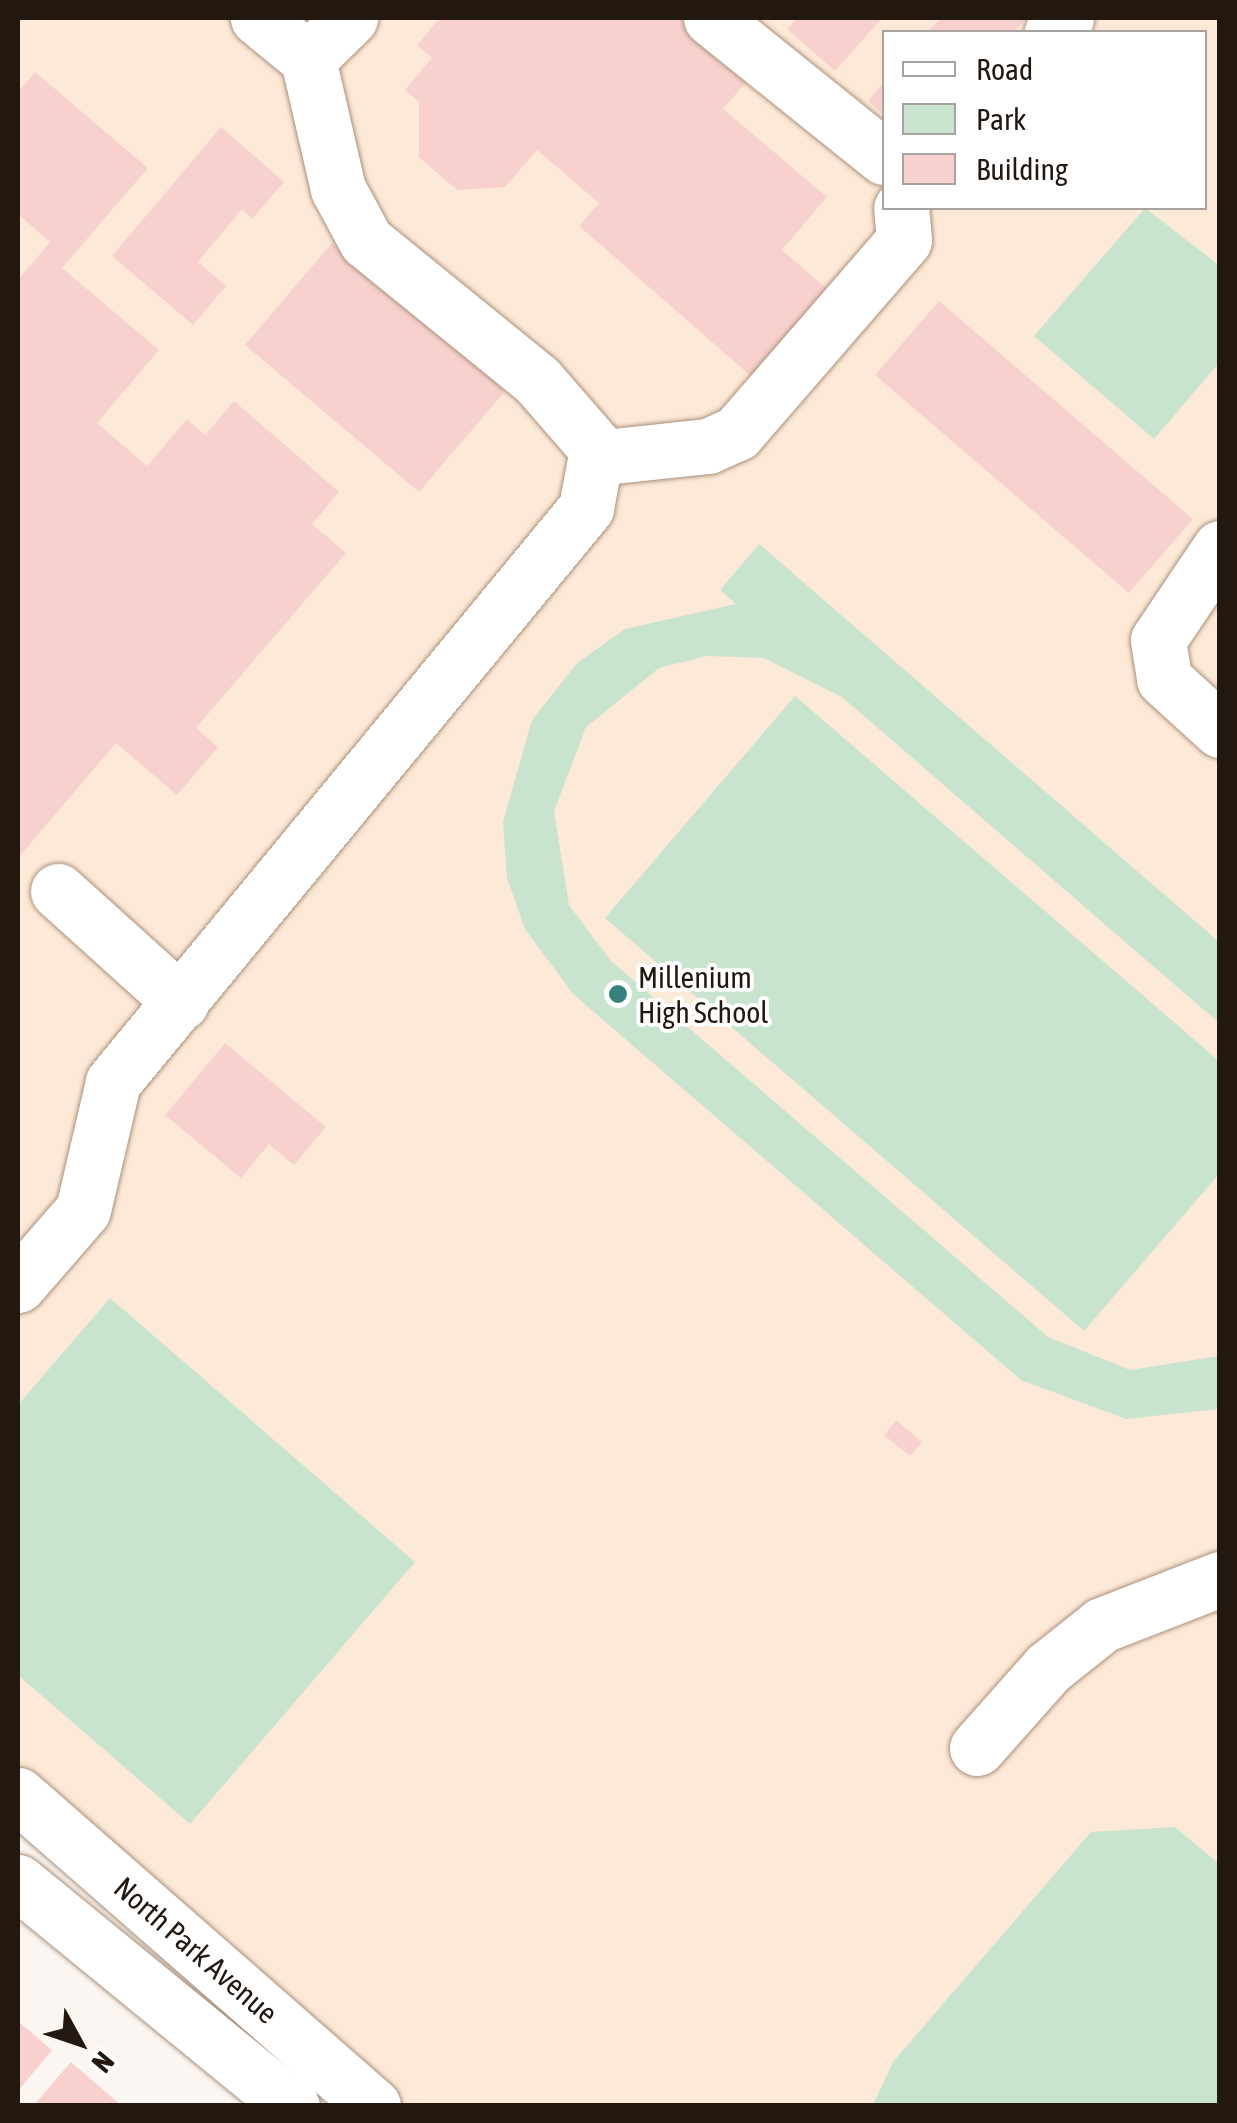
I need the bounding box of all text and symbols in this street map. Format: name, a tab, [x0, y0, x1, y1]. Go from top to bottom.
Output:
legend	[882, 30, 1207, 210]
text: Road	[976, 52, 1033, 86]
text: Park	[976, 102, 1026, 136]
text: Building	[976, 152, 1068, 186]
place label: Millenium High School	[638, 959, 768, 1030]
marker: Millenium High School	[607, 983, 629, 1005]
street label: North Park Avenue	[107, 1869, 285, 2031]
north arrow	[30, 1993, 130, 2093]
text: N	[85, 2046, 121, 2079]

